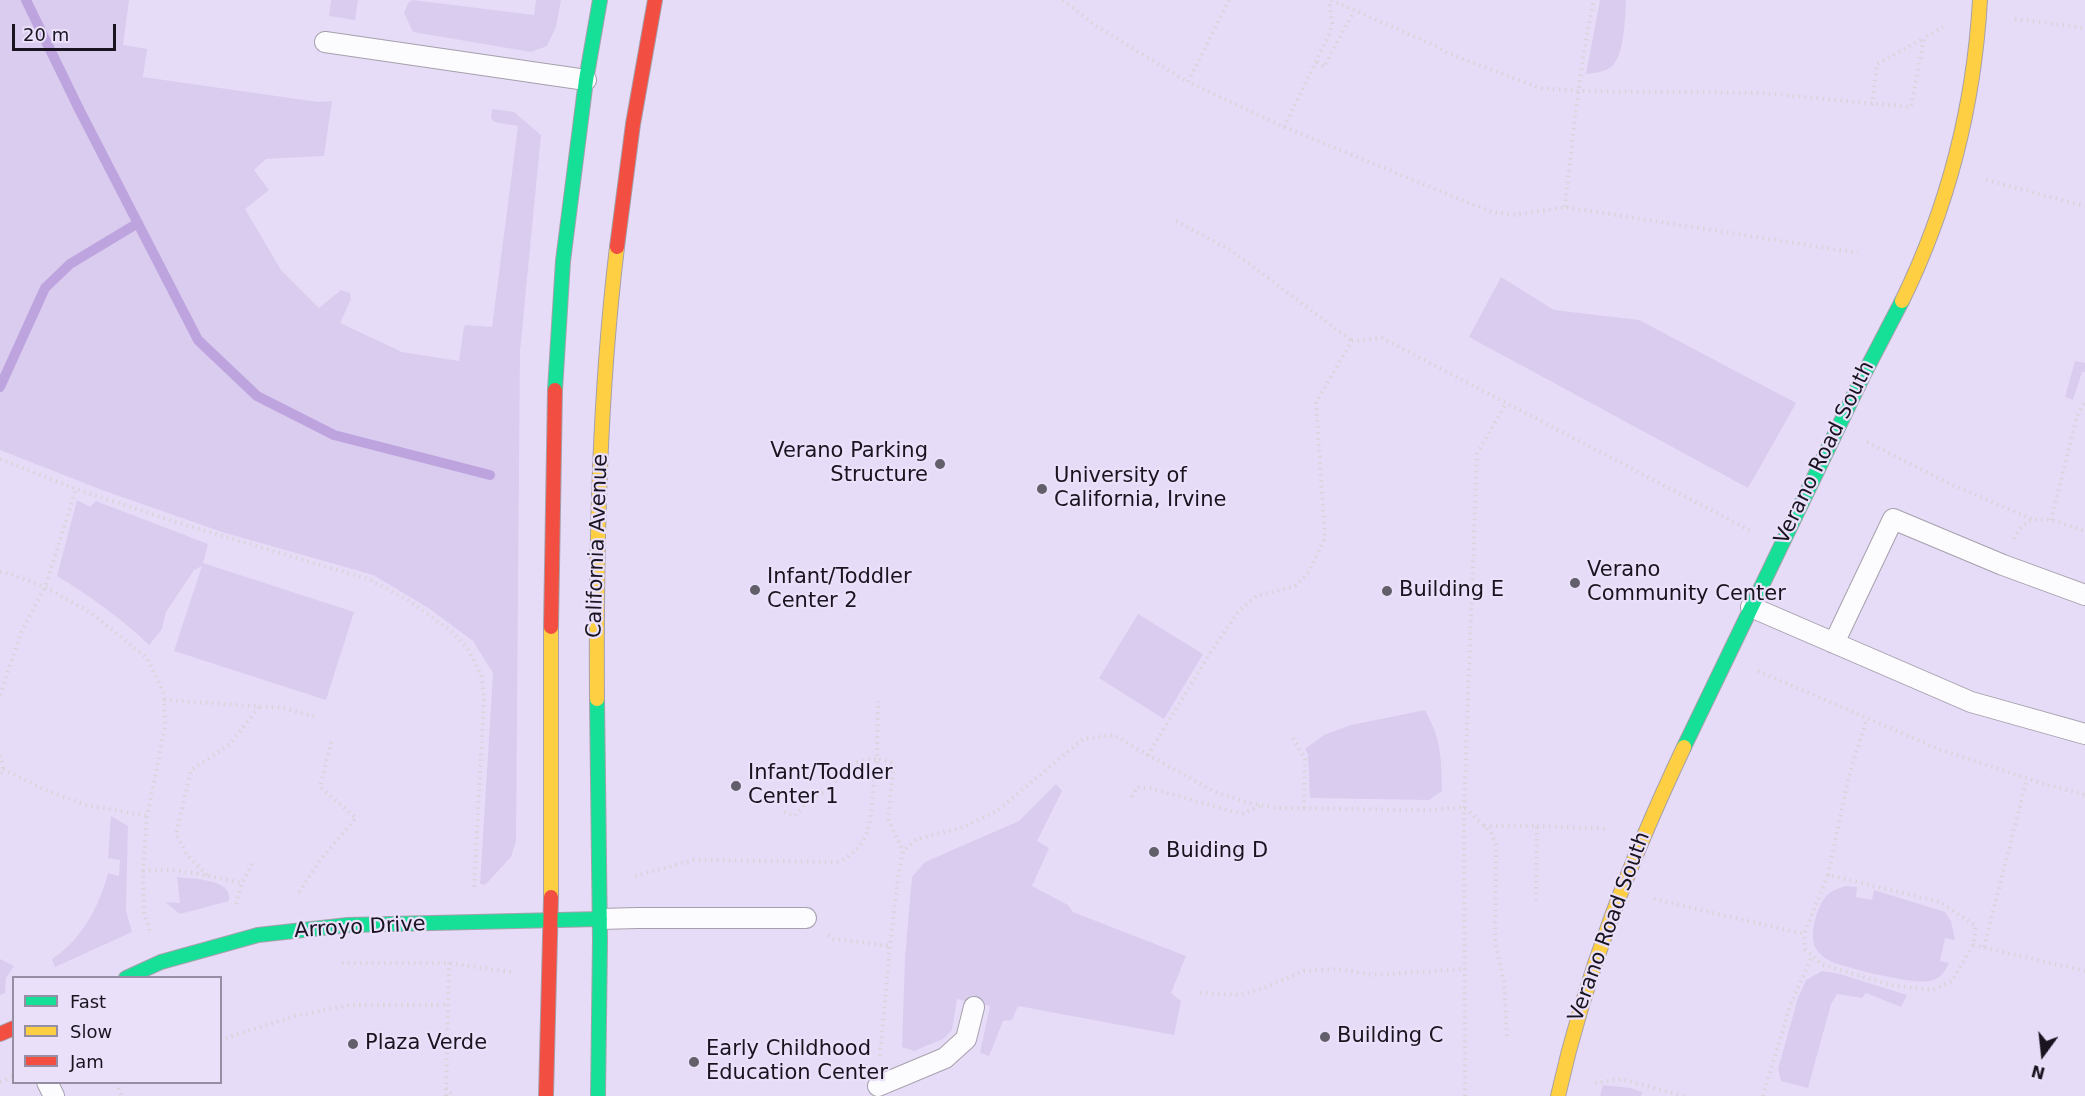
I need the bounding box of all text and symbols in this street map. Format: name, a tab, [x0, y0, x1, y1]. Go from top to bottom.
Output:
scale bar	[15, 12, 118, 50]
text: 20 m	[23, 24, 69, 45]
street label: Verano Road South	[1770, 357, 1880, 549]
place label: Verano Parking Structure	[770, 439, 928, 489]
street label: California Avenue	[582, 453, 614, 639]
marker: Verano Parking Structure	[933, 457, 947, 471]
place label: University of California, Irvine	[1054, 464, 1226, 514]
marker: University of California, Irvine	[1035, 482, 1049, 496]
place label: Verano Community Center	[1587, 558, 1786, 608]
place label: Infant/Toddler Center 2	[767, 565, 912, 615]
marker: Verano Community Center	[1568, 576, 1582, 590]
place label: Building E	[1399, 578, 1504, 604]
marker: Infant/Toddler Center 2	[748, 583, 762, 597]
marker: Building E	[1380, 584, 1394, 598]
place label: Infant/Toddler Center 1	[748, 761, 893, 811]
marker: Infant/Toddler Center 1	[729, 779, 743, 793]
street label: Verano Road South	[1564, 829, 1656, 1025]
place label: Buiding D	[1166, 839, 1268, 865]
marker: Buiding D	[1147, 845, 1161, 859]
street label: Arroyo Drive	[294, 912, 426, 944]
legend	[12, 976, 222, 1084]
text: Fast	[70, 991, 106, 1012]
text: Slow	[70, 1021, 112, 1042]
place label: Building C	[1337, 1024, 1444, 1050]
north arrow	[2013, 1024, 2073, 1084]
marker: Building C	[1318, 1030, 1332, 1044]
place label: Plaza Verde	[365, 1031, 487, 1057]
marker: Plaza Verde	[346, 1037, 360, 1051]
place label: Early Childhood Education Center	[706, 1037, 888, 1087]
text: Jam	[70, 1051, 104, 1072]
marker: Early Childhood Education Center	[687, 1055, 701, 1069]
text: N	[2029, 1061, 2047, 1083]

